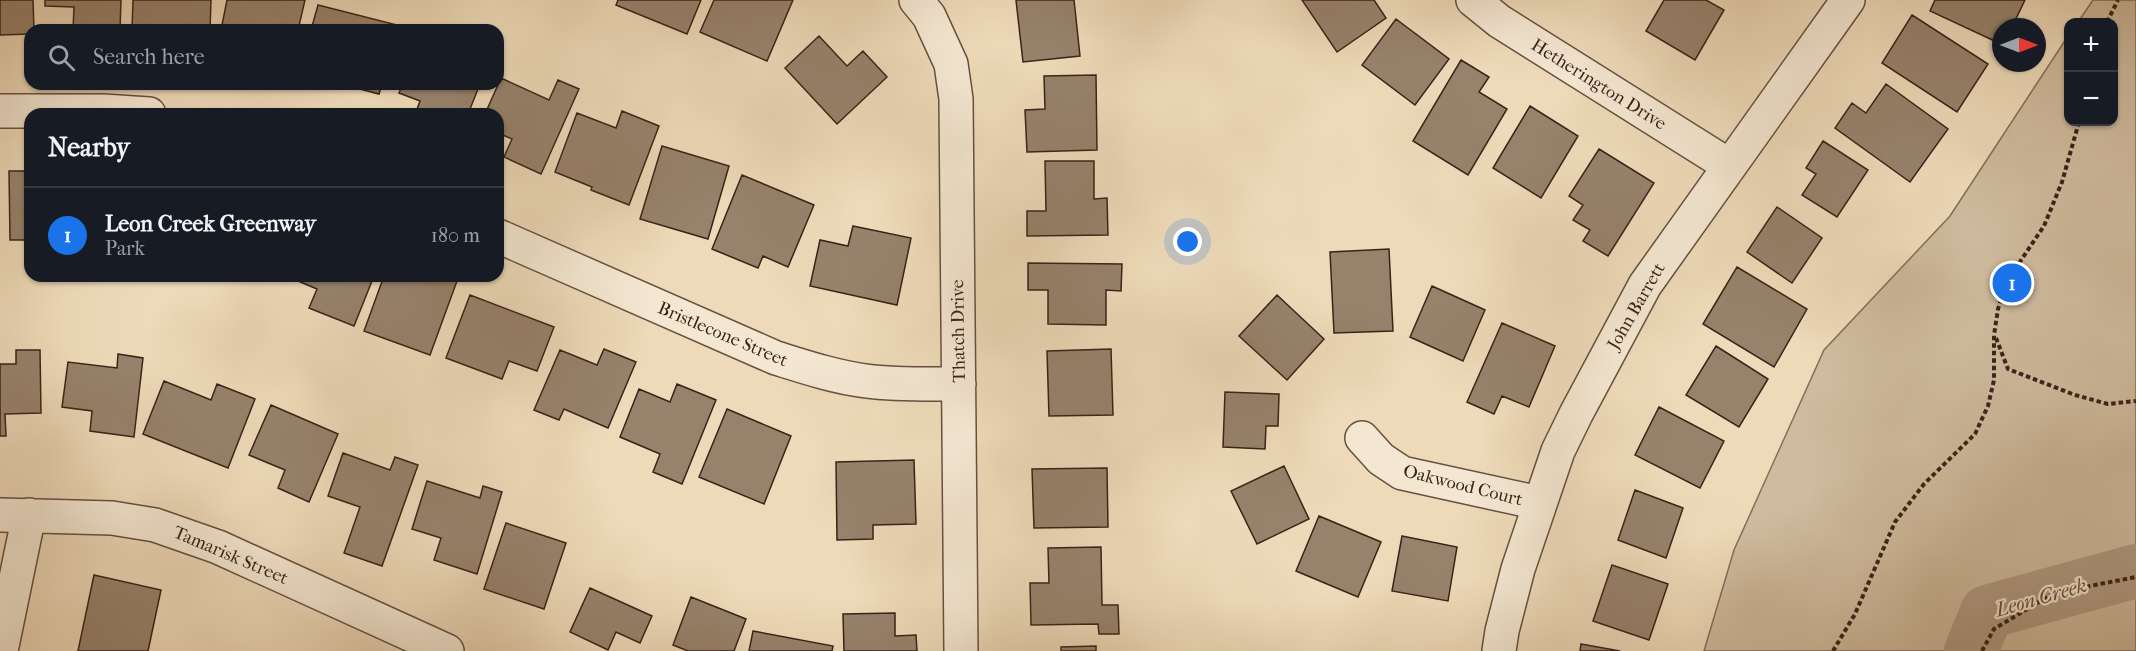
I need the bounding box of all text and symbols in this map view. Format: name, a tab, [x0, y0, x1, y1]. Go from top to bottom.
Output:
north arrow	[1992, 18, 2046, 72]
map controls	[2064, 18, 2118, 126]
button: +	[2064, 18, 2118, 72]
search box	[24, 24, 504, 90]
street label: Hetherington Drive	[1527, 34, 1670, 135]
icon: search	[45, 41, 78, 74]
text: Search here	[93, 44, 205, 70]
button: −	[2064, 72, 2118, 126]
text: Nearby	[48, 132, 130, 163]
text: Leon Creek Greenway	[105, 211, 316, 237]
text: 1	[64, 224, 71, 247]
text: 180 m	[431, 224, 480, 247]
your location	[1173, 227, 1202, 256]
text: Park	[105, 237, 145, 260]
street label: John Barrett	[1602, 259, 1670, 355]
pin: 1	[1992, 260, 2032, 306]
street label: Thatch Drive	[947, 279, 970, 383]
street label: Bristlecone Street	[655, 298, 791, 372]
street label: Oakwood Court	[1401, 461, 1525, 511]
street label: Tamarisk Street	[170, 522, 292, 589]
water label: Leon Creek	[1991, 574, 2089, 622]

